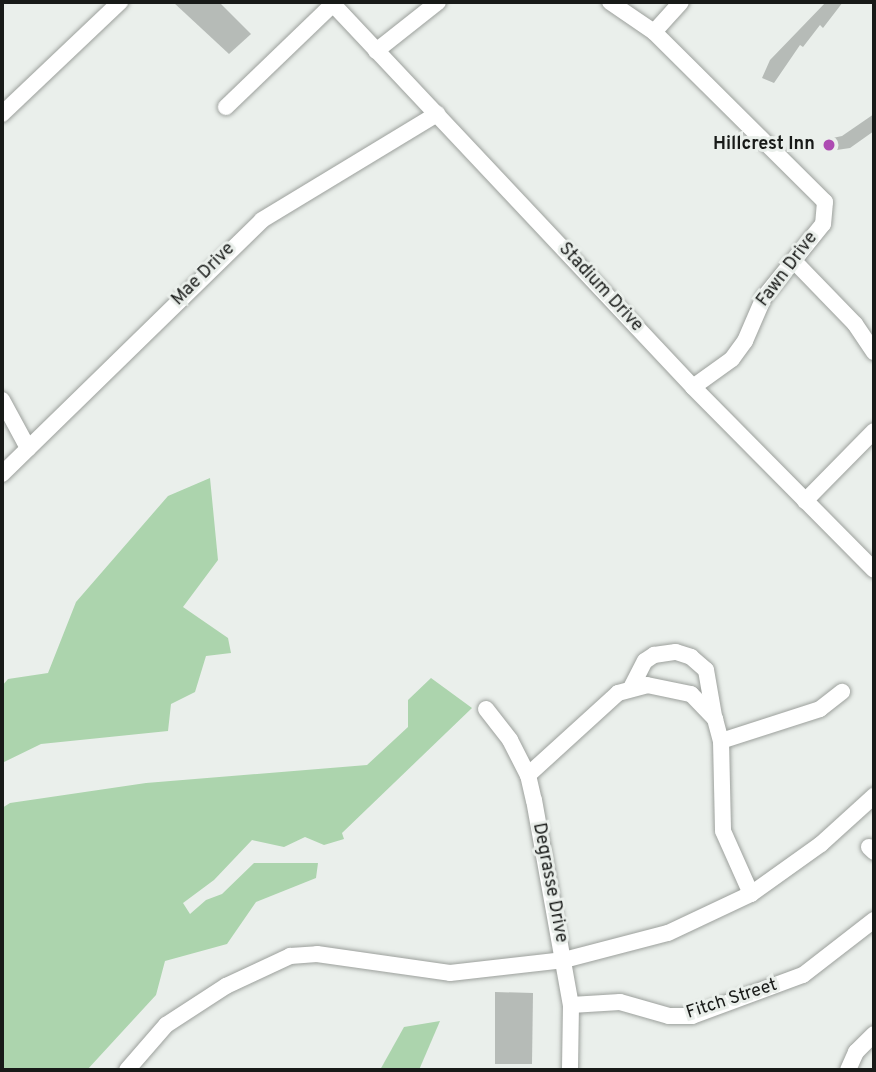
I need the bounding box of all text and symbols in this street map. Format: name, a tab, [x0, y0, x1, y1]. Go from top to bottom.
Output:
place label: Hillcrest Inn	[713, 134, 815, 156]
marker: Hillcrest Inn	[821, 137, 837, 153]
street label: Fawn Drive	[753, 228, 823, 312]
street label: Mae Drive	[168, 239, 240, 311]
street label: Stadium Drive	[553, 239, 647, 337]
street label: Degrasse Drive	[527, 821, 571, 945]
street label: Fitch Street	[684, 975, 780, 1025]

